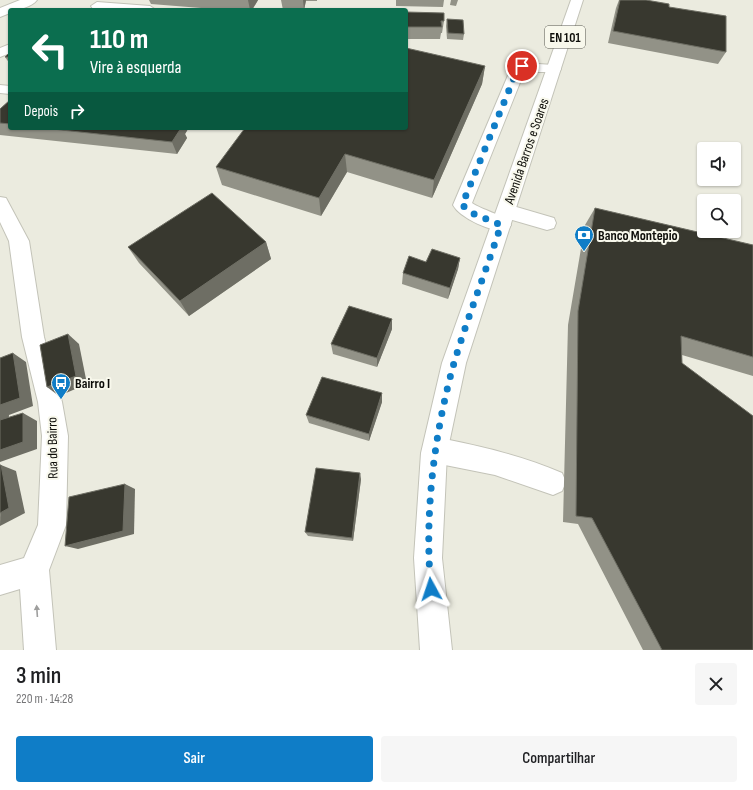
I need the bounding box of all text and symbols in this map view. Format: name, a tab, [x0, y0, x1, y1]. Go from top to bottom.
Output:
text: 110 m	[90, 23, 148, 56]
icon: left	[24, 24, 76, 76]
road number: EN 101	[545, 26, 585, 48]
pin	[505, 49, 539, 83]
icon: arrive	[511, 55, 533, 77]
text: Vire à esquerda	[90, 57, 181, 78]
street label: Avenida Barros e Soares	[500, 96, 553, 207]
icon: right	[66, 100, 88, 122]
text: Depois	[24, 102, 58, 121]
map controls	[697, 142, 741, 238]
button: sound	[697, 142, 741, 186]
button: search	[697, 194, 741, 238]
bank icon: Banco Montepio	[573, 224, 595, 252]
place label: Banco Montepio	[598, 227, 678, 244]
bus stop icon: Bairro I	[50, 372, 72, 400]
place label: Bairro I	[75, 375, 110, 392]
street label: Rua do Bairro	[43, 417, 62, 479]
position arrow	[410, 568, 452, 610]
one-way arrow	[33, 605, 40, 617]
text: 3 min	[16, 661, 61, 690]
button: close	[695, 663, 737, 705]
text: 220 m · 14:28	[16, 691, 73, 707]
button: Sair	[16, 736, 373, 782]
button: Compartilhar	[381, 736, 737, 782]

